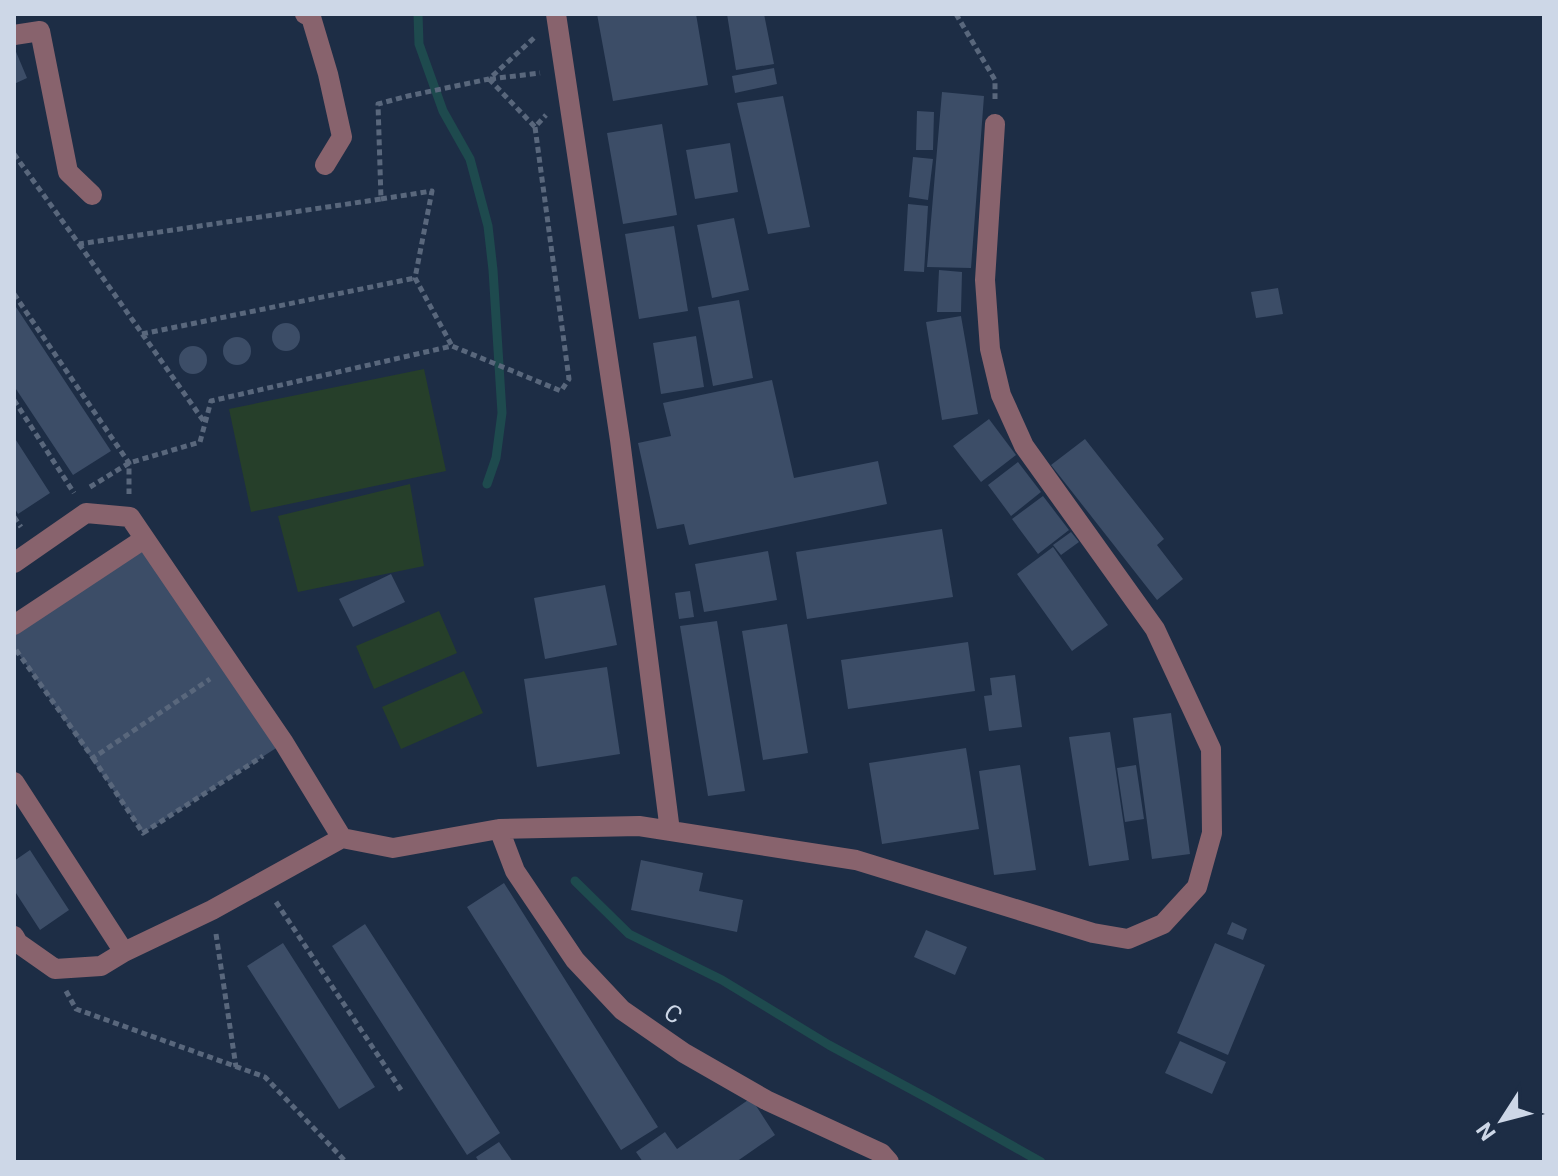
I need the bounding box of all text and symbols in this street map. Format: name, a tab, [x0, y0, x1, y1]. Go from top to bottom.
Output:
street label: C	[659, 998, 687, 1030]
north arrow	[1462, 1080, 1542, 1160]
text: N	[1472, 1118, 1501, 1145]

